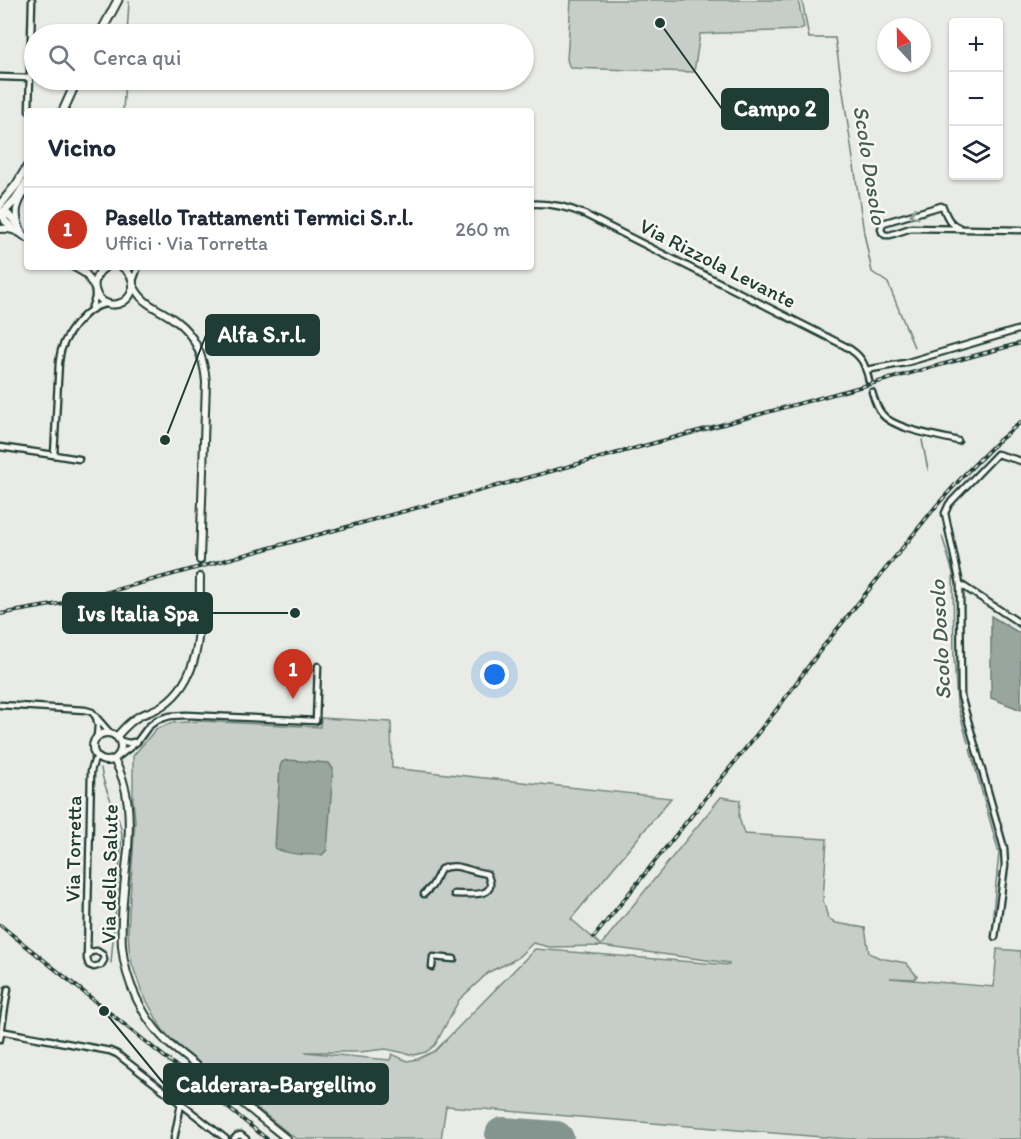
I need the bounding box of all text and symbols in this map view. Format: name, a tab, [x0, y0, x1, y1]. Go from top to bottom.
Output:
north arrow	[877, 18, 931, 72]
map controls	[949, 18, 1003, 180]
button: +	[949, 18, 1003, 72]
search box	[24, 24, 534, 90]
icon: search	[45, 41, 78, 74]
text: Cerca qui	[93, 44, 181, 71]
button: −	[949, 72, 1003, 126]
callout: Campo 2	[722, 89, 828, 129]
text: Campo 2	[734, 95, 817, 122]
water label: Scolo Dosolo	[847, 104, 893, 227]
button: layers	[949, 126, 1003, 180]
text: Vicino	[48, 131, 116, 163]
text: Pasello Trattamenti Termici S.r.l.	[105, 204, 413, 231]
one-way arrow	[910, 207, 920, 219]
street label: Via Rizzola Levante	[635, 213, 801, 313]
text: 1	[63, 217, 72, 241]
text: 260 m	[455, 217, 510, 241]
text: Uffici · Via Torretta	[105, 231, 268, 255]
callout: Alfa S.r.l.	[206, 315, 319, 355]
text: Alfa S.r.l.	[217, 321, 306, 348]
water label: Scolo Dosolo	[923, 579, 957, 701]
callout: Ivs Italia Spa	[63, 593, 212, 633]
text: Ivs Italia Spa	[77, 600, 199, 627]
pin: 1	[274, 650, 312, 699]
your location	[480, 660, 509, 689]
street label: Via Torretta	[60, 795, 86, 903]
street label: Via della Salute	[95, 804, 123, 944]
callout: Calderara-Bargellino	[164, 1064, 388, 1104]
text: Calderara-Bargellino	[176, 1071, 376, 1098]

